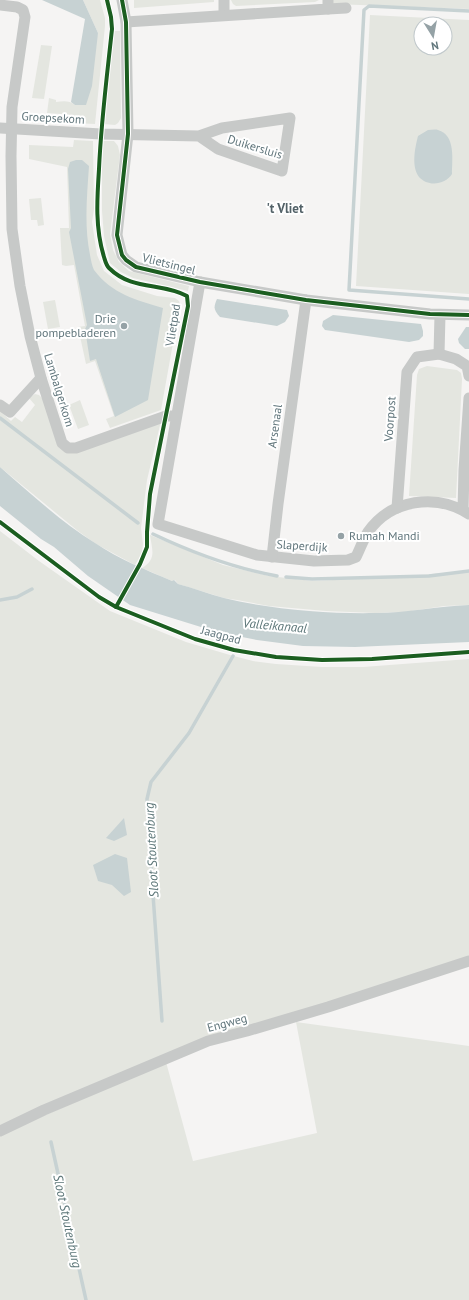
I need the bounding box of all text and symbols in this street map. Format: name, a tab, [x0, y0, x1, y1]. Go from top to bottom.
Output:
north arrow	[413, 16, 453, 56]
text: N	[430, 38, 440, 53]
street label: Groepsekom	[21, 108, 85, 127]
street label: Duikersluis	[226, 131, 284, 162]
district label: 't Vliet	[267, 200, 304, 217]
street label: Vlietsingel	[140, 249, 198, 278]
street label: Vlietpad	[162, 303, 183, 348]
place label: Drie pompebladeren	[36, 311, 116, 340]
marker: Drie pompebladeren	[119, 321, 129, 331]
street label: Lambalgerkom	[41, 351, 78, 428]
street label: Voorpost	[380, 396, 399, 443]
street label: Arsenaal	[264, 403, 285, 449]
place label: Rumah Mandi	[349, 528, 420, 543]
marker: Rumah Mandi	[336, 531, 346, 541]
street label: Slaperdijk	[276, 536, 328, 555]
water label: Valleikanaal	[242, 614, 308, 637]
street label: Jaagpad	[199, 622, 243, 647]
water label: Sloot Stoutenburg	[140, 801, 162, 898]
street label: Engweg	[205, 1010, 248, 1035]
water label: Sloot Stoutenburg	[49, 1173, 86, 1270]

